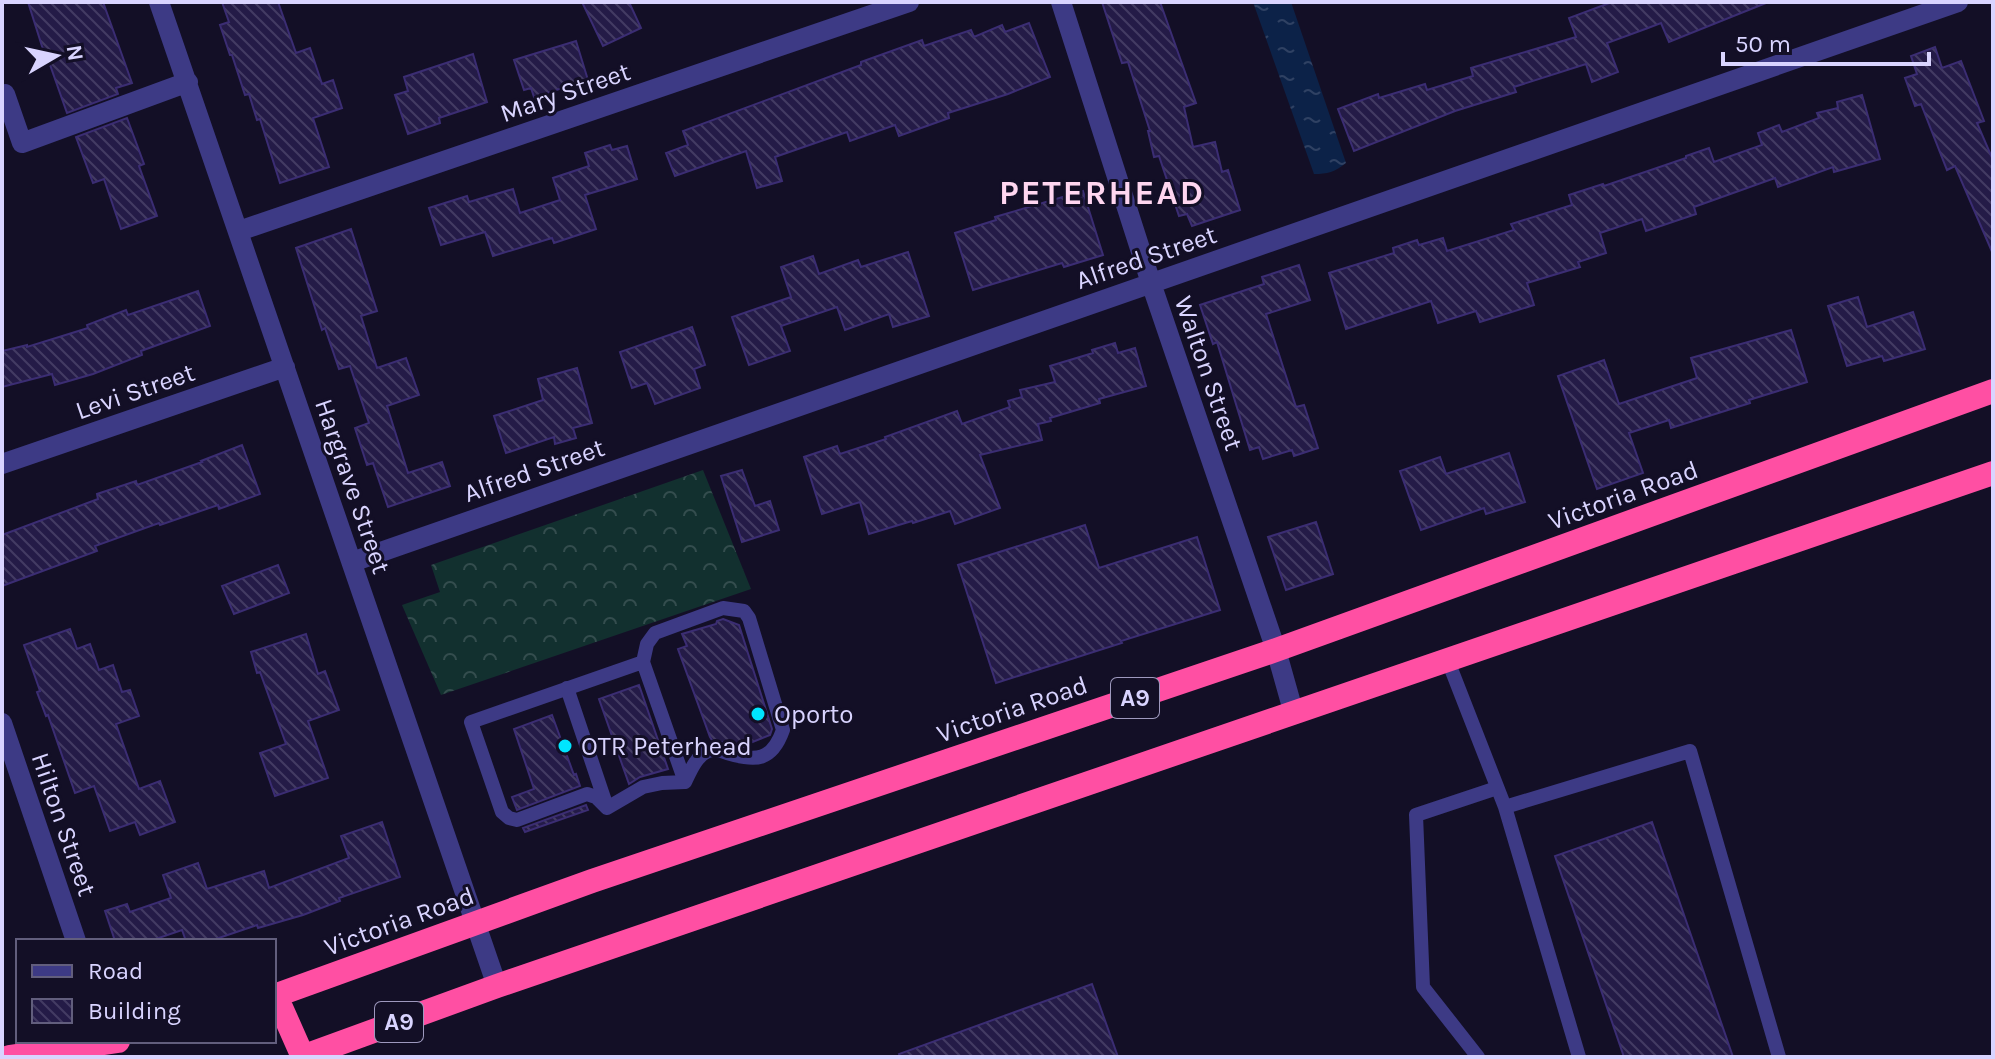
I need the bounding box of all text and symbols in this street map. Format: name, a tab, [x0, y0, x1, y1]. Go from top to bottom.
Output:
north arrow	[16, 16, 96, 96]
scale bar	[1723, 16, 1929, 66]
text: 50 m	[1735, 30, 1791, 58]
text: N	[61, 43, 89, 63]
street label: Mary Street	[496, 56, 634, 129]
district label: PETERHEAD	[999, 173, 1205, 213]
street label: Alfred Street	[1072, 219, 1221, 296]
street label: Walton Street	[1168, 292, 1249, 455]
street label: Levi Street	[72, 357, 199, 426]
street label: Hargrave Street	[308, 395, 397, 578]
street label: Alfred Street	[460, 432, 609, 509]
street label: Victoria Road	[1544, 454, 1702, 537]
street label: Victoria Road	[933, 669, 1092, 750]
road number: A9	[1111, 678, 1159, 718]
place label: Oporto	[774, 699, 854, 730]
marker: Oporto	[749, 705, 767, 723]
place label: OTR Peterhead	[581, 731, 752, 762]
marker: OTR Peterhead	[556, 737, 574, 755]
street label: Hilton Street	[25, 748, 103, 900]
street label: Victoria Road	[320, 880, 478, 963]
legend	[16, 939, 276, 1043]
text: Road	[88, 957, 143, 985]
text: Building	[88, 997, 181, 1025]
road number: A9	[375, 1002, 423, 1042]

